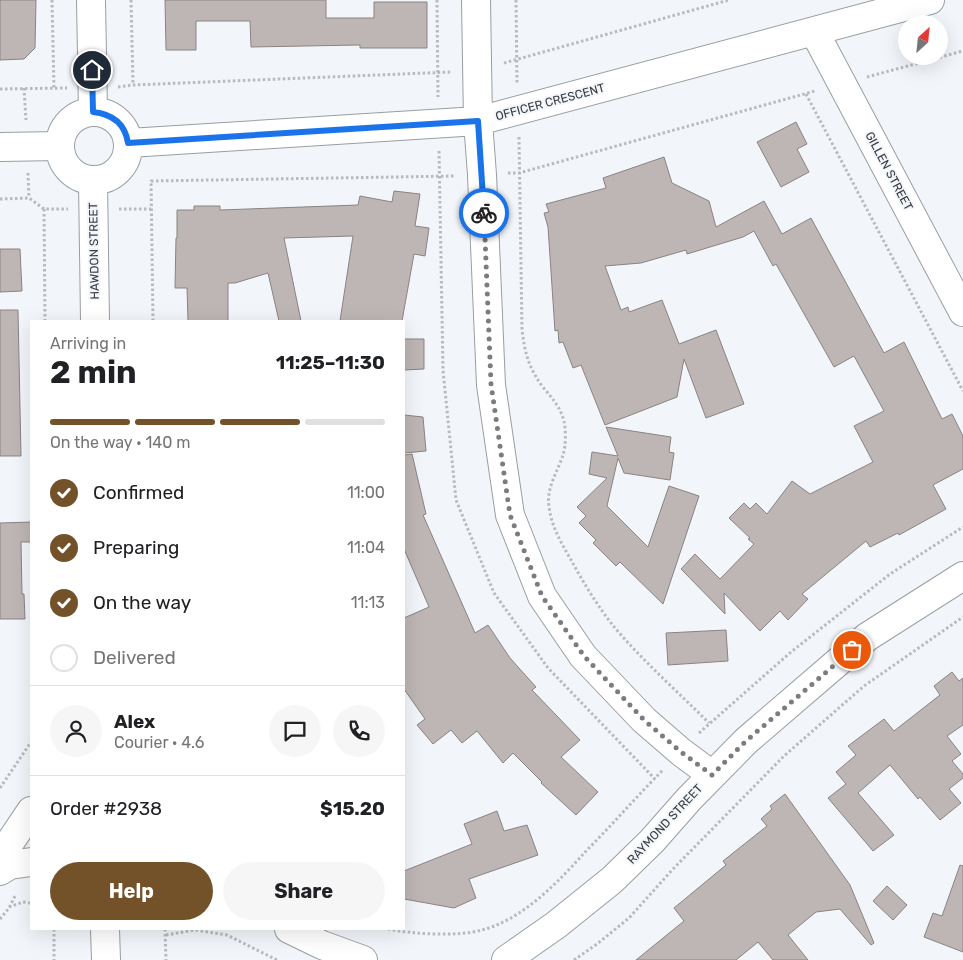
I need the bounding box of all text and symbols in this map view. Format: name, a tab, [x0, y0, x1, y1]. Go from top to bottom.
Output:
north arrow	[898, 15, 948, 65]
map controls	[898, 15, 948, 65]
pin	[71, 49, 113, 91]
icon: home	[78, 56, 106, 84]
street label: OFFICER CRESCENT	[494, 81, 606, 123]
street label: GILLEN STREET	[862, 129, 916, 213]
courier	[459, 188, 509, 238]
icon: bike	[470, 199, 498, 227]
street label: HAWDON STREET	[86, 202, 102, 300]
text: Arriving in	[50, 334, 126, 353]
text: 11:25–11:30	[276, 351, 385, 374]
text: 2 min	[50, 353, 137, 391]
text: On the way · 140 m	[50, 433, 190, 452]
icon: check	[50, 479, 78, 507]
text: Confirmed	[93, 481, 184, 504]
text: 11:00	[347, 483, 385, 502]
icon: check	[50, 534, 78, 562]
text: Preparing	[93, 536, 179, 559]
text: 11:04	[347, 538, 385, 557]
icon: check	[50, 589, 78, 617]
text: On the way	[93, 591, 191, 614]
text: 11:13	[351, 593, 385, 612]
pin	[831, 629, 873, 671]
icon: bag	[838, 636, 866, 664]
text: Delivered	[93, 646, 176, 669]
button: person	[50, 705, 102, 757]
button: chat	[269, 705, 321, 757]
button: phone	[333, 705, 385, 757]
text: Alex	[114, 710, 155, 733]
text: Courier · 4.6	[114, 733, 204, 752]
street label: RAYMOND STREET	[625, 781, 706, 867]
text: Order #2938	[50, 797, 162, 820]
text: $15.20	[320, 797, 385, 820]
button: Help	[50, 862, 213, 920]
button: Share	[223, 862, 385, 920]

